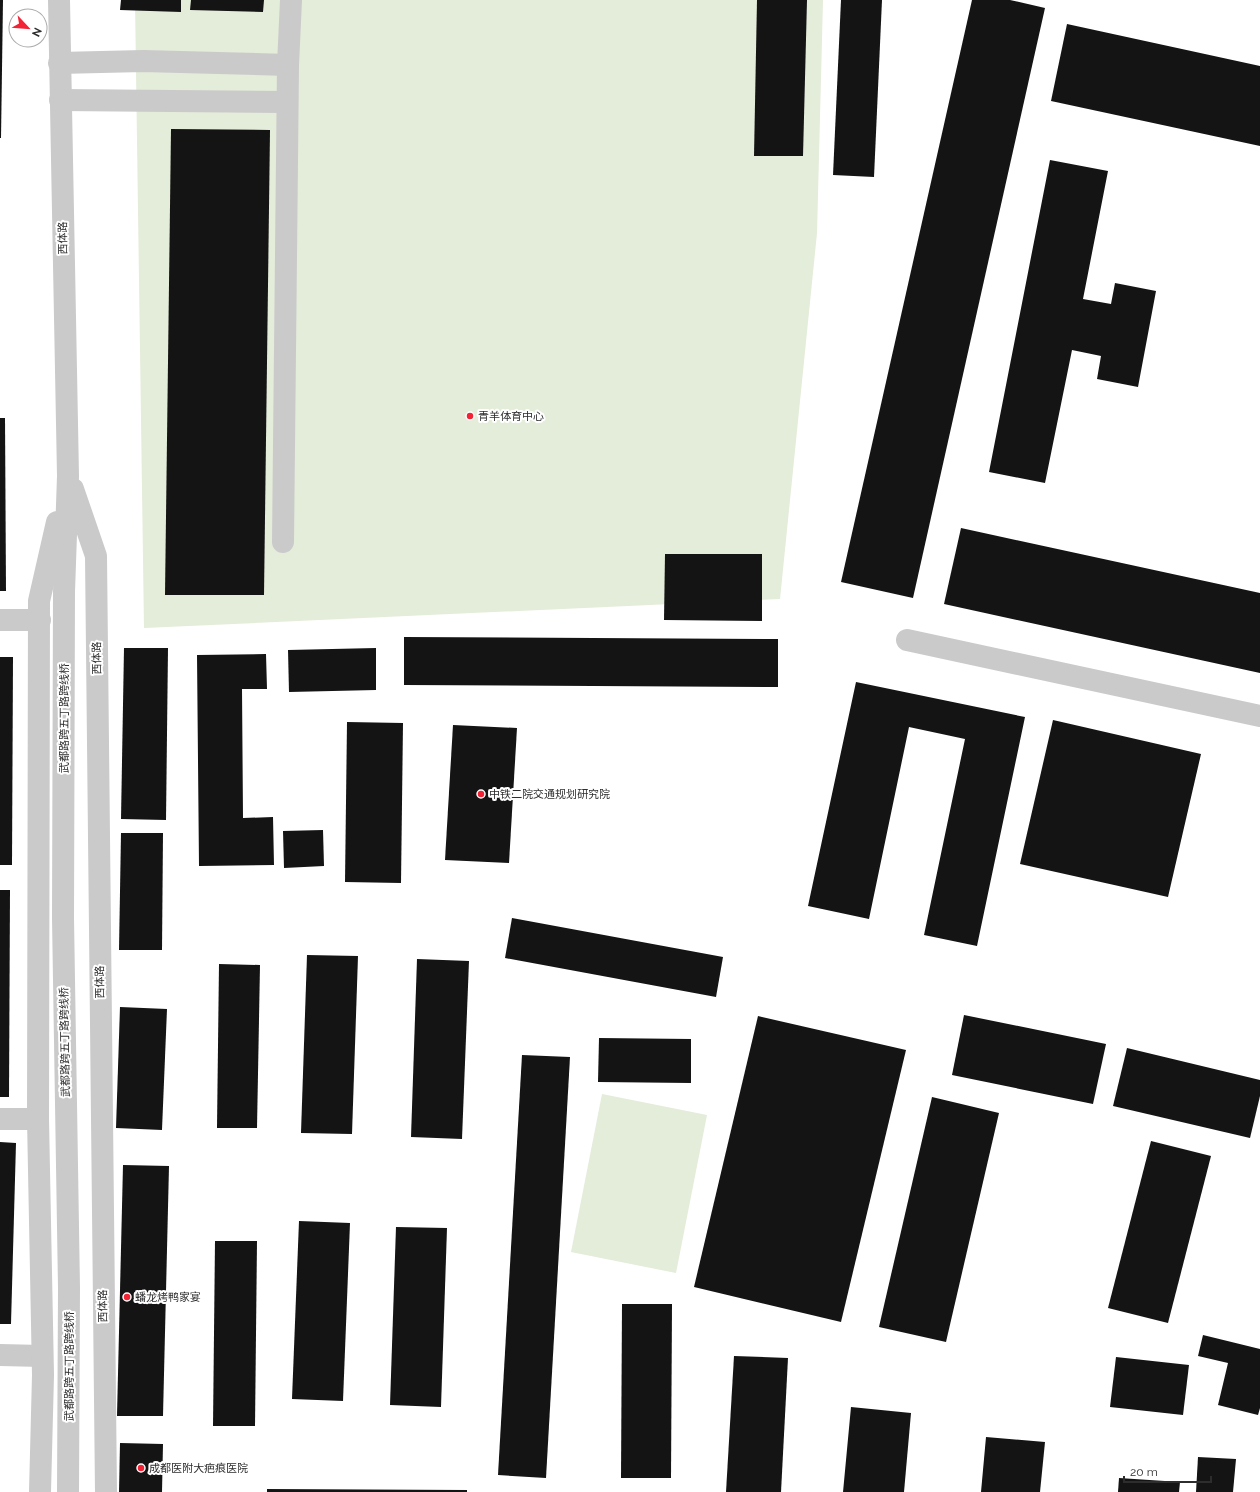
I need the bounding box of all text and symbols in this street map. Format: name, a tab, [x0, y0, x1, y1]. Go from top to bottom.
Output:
north arrow	[8, 8, 48, 48]
text: N	[29, 26, 44, 39]
street label: 西体路	[56, 221, 70, 255]
place label: 青羊体育中心	[478, 410, 544, 423]
marker: 青羊体育中心	[465, 411, 475, 421]
street label: 西体路	[90, 641, 104, 675]
street label: 武都路跨五丁路跨线桥	[58, 663, 71, 773]
place label: 中铁二院交通规划研究院	[489, 788, 610, 801]
marker: 中铁二院交通规划研究院	[476, 789, 486, 799]
street label: 西体路	[93, 965, 107, 999]
street label: 武都路跨五丁路跨线桥	[58, 987, 72, 1097]
street label: 西体路	[96, 1289, 110, 1323]
place label: 蟠龙烤鸭家宴	[135, 1291, 201, 1304]
marker: 蟠龙烤鸭家宴	[122, 1292, 132, 1302]
street label: 武都路跨五丁路跨线桥	[63, 1311, 76, 1421]
scale bar	[1124, 1458, 1211, 1484]
place label: 成都医附大疤痕医院	[149, 1462, 248, 1475]
marker: 成都医附大疤痕医院	[136, 1463, 146, 1473]
text: 20 m	[1130, 1465, 1158, 1479]

